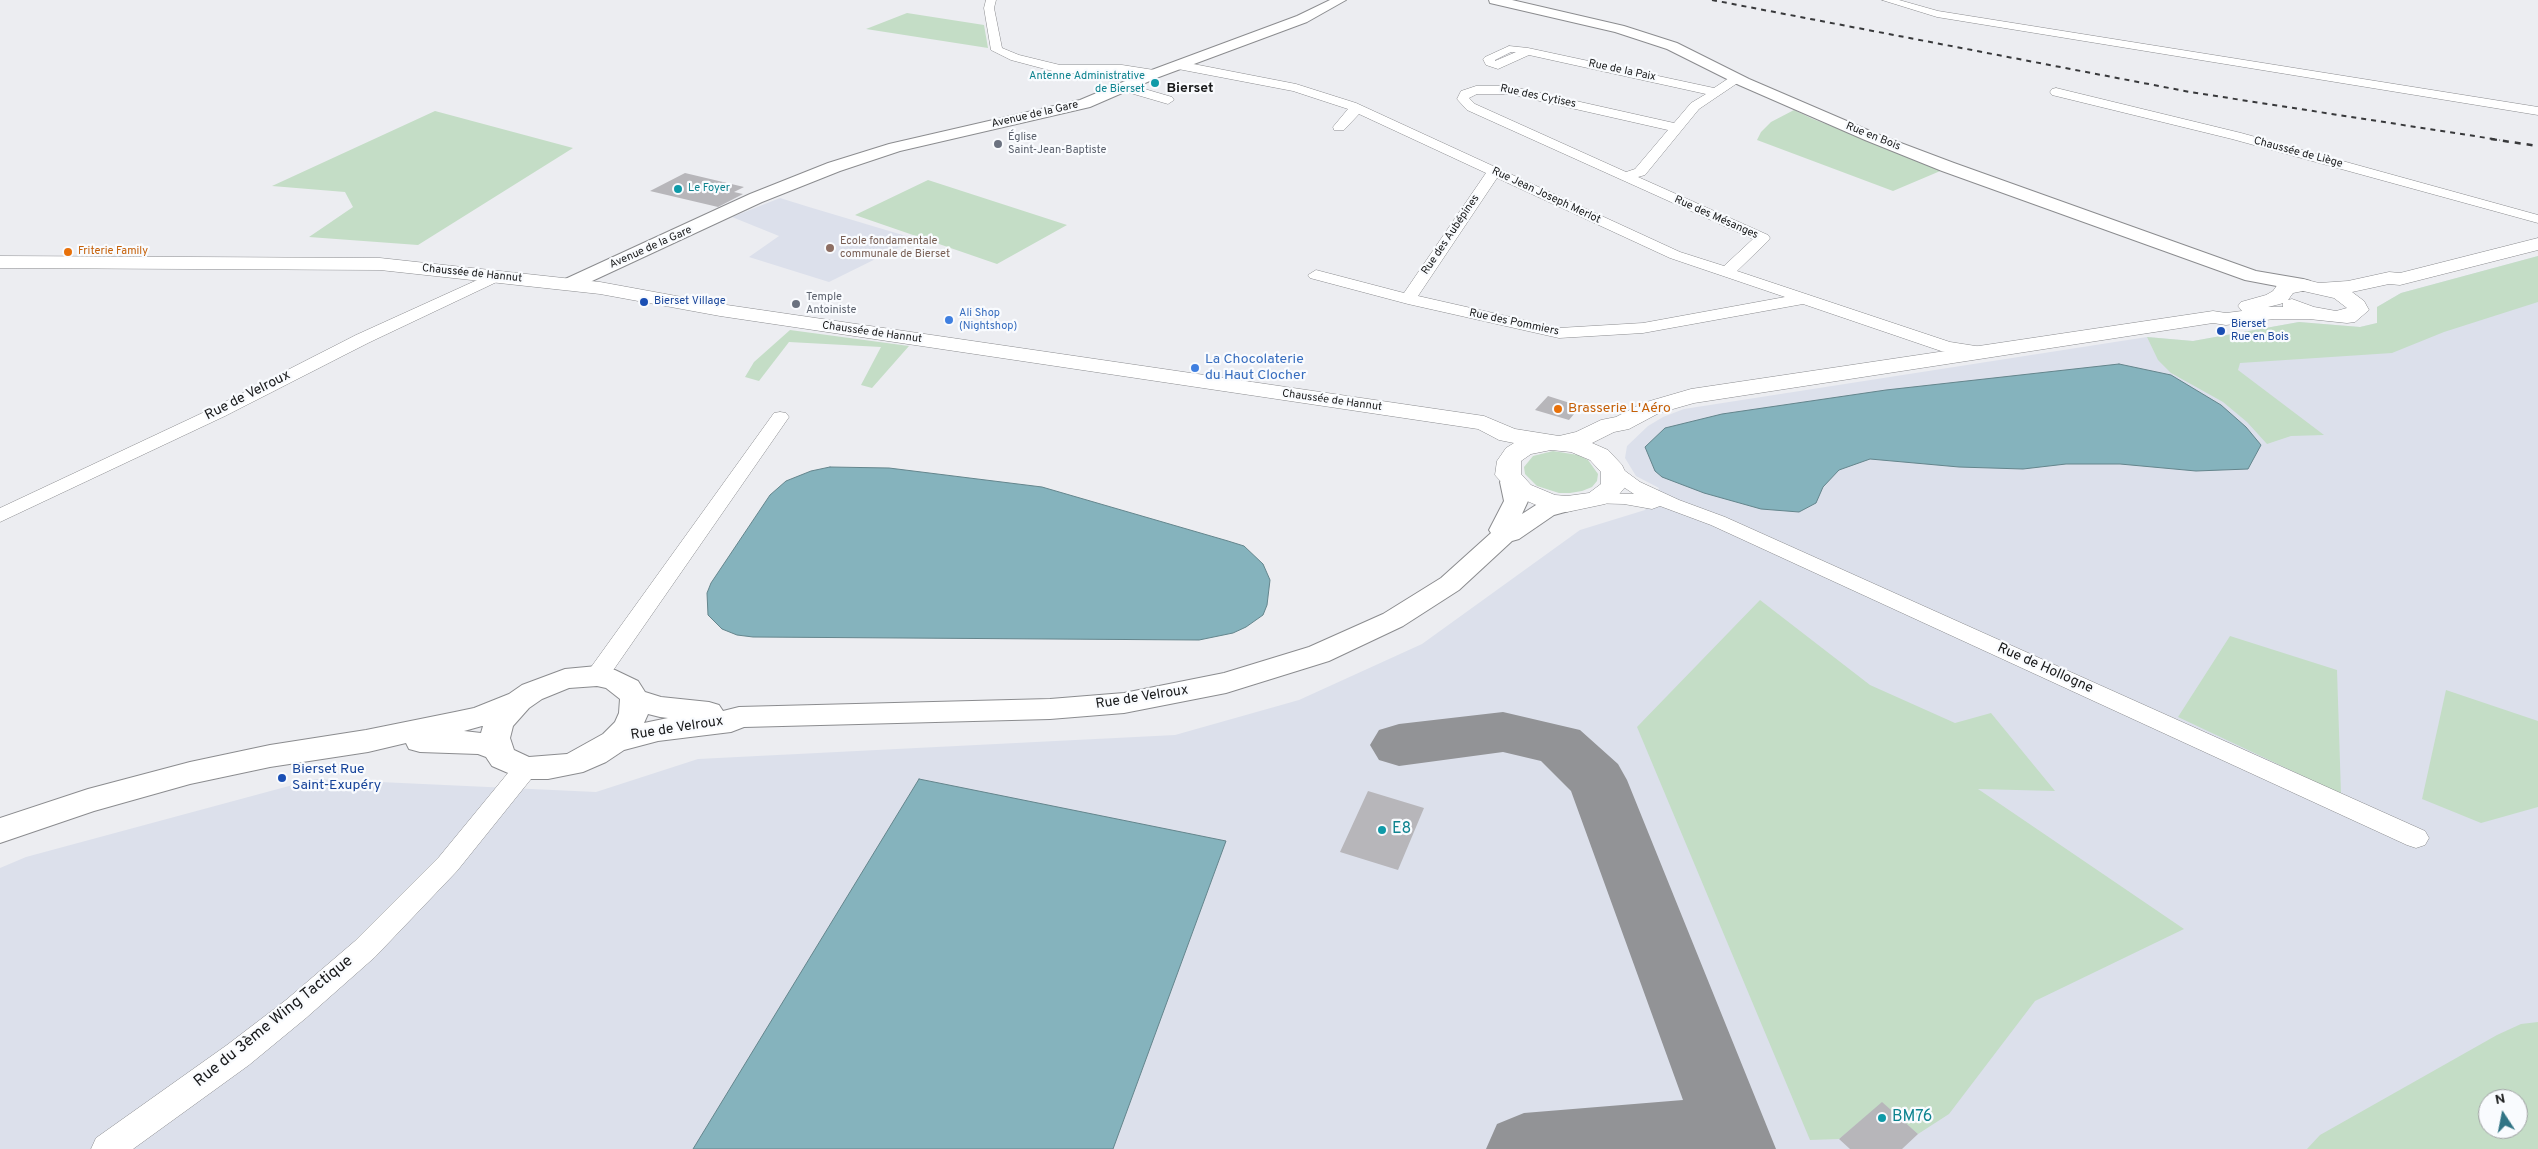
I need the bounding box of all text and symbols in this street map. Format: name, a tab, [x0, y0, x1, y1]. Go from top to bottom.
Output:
street label: Rue de la Paix	[1587, 57, 1657, 85]
place label: Antenne Administrative de Bierset	[1029, 70, 1145, 96]
marker: Antenne Administrative de Bierset	[1149, 77, 1161, 89]
district label: Bierset	[1166, 81, 1214, 97]
street label: Rue des Cytises	[1499, 83, 1577, 111]
street label: Avenue de la Gare	[990, 99, 1080, 131]
street label: Rue en Bois	[1844, 120, 1902, 154]
place label: Église Saint-Jean-Baptiste	[1008, 131, 1106, 157]
street label: Chaussée de Liège	[2252, 135, 2344, 171]
marker: Église Saint-Jean-Baptiste	[992, 138, 1004, 150]
street label: Rue Jean Joseph Merlot	[1489, 165, 1603, 227]
place label: Le Foyer	[688, 182, 730, 196]
marker: Le Foyer	[672, 183, 684, 195]
street label: Rue des Aubépines	[1419, 192, 1483, 278]
street label: Rue des Mésanges	[1672, 194, 1760, 242]
street label: Avenue de la Gare	[608, 224, 694, 272]
place label: Ecole fondamentale communale de Bierset	[840, 235, 950, 261]
marker: Ecole fondamentale communale de Bierset	[824, 242, 836, 254]
place label: Friterie Family	[78, 245, 148, 259]
marker: Friterie Family	[62, 246, 74, 258]
street label: Chaussée de Hannut	[421, 262, 523, 286]
place label: Temple Antoiniste	[806, 291, 856, 317]
place label: Bierset Village	[654, 295, 726, 309]
marker: Bierset Village	[638, 296, 650, 308]
marker: Temple Antoiniste	[790, 298, 802, 310]
place label: Ali Shop (Nightshop)	[959, 307, 1017, 333]
street label: Rue des Pommiers	[1468, 307, 1560, 339]
marker: Ali Shop (Nightshop)	[943, 314, 955, 326]
place label: Bierset Rue en Bois	[2231, 318, 2289, 344]
street label: Chaussée de Hannut	[821, 319, 923, 347]
marker: Bierset Rue en Bois	[2215, 325, 2227, 337]
place label: La Chocolaterie du Haut Clocher	[1205, 352, 1306, 384]
marker: La Chocolaterie du Haut Clocher	[1189, 362, 1201, 374]
street label: Rue de Velroux	[203, 367, 293, 425]
street label: Chaussée de Hannut	[1281, 387, 1383, 415]
place label: Brasserie L'Aéro	[1568, 401, 1671, 417]
marker: Brasserie L'Aéro	[1552, 403, 1564, 415]
street label: Rue de Hollogne	[1995, 640, 2095, 698]
street label: Rue de Velroux	[1094, 682, 1190, 714]
street label: Rue de Velroux	[629, 713, 725, 745]
place label: Bierset Rue Saint-Exupéry	[292, 762, 381, 794]
marker: Bierset Rue Saint-Exupéry	[276, 772, 288, 784]
place label: E8	[1392, 820, 1411, 840]
marker: E8	[1376, 824, 1388, 836]
street label: Rue du 3ème Wing Tactique	[191, 952, 357, 1092]
north arrow	[2478, 1089, 2528, 1139]
text: N	[2494, 1090, 2507, 1109]
place label: BM76	[1892, 1108, 1932, 1128]
marker: BM76	[1876, 1112, 1888, 1124]

